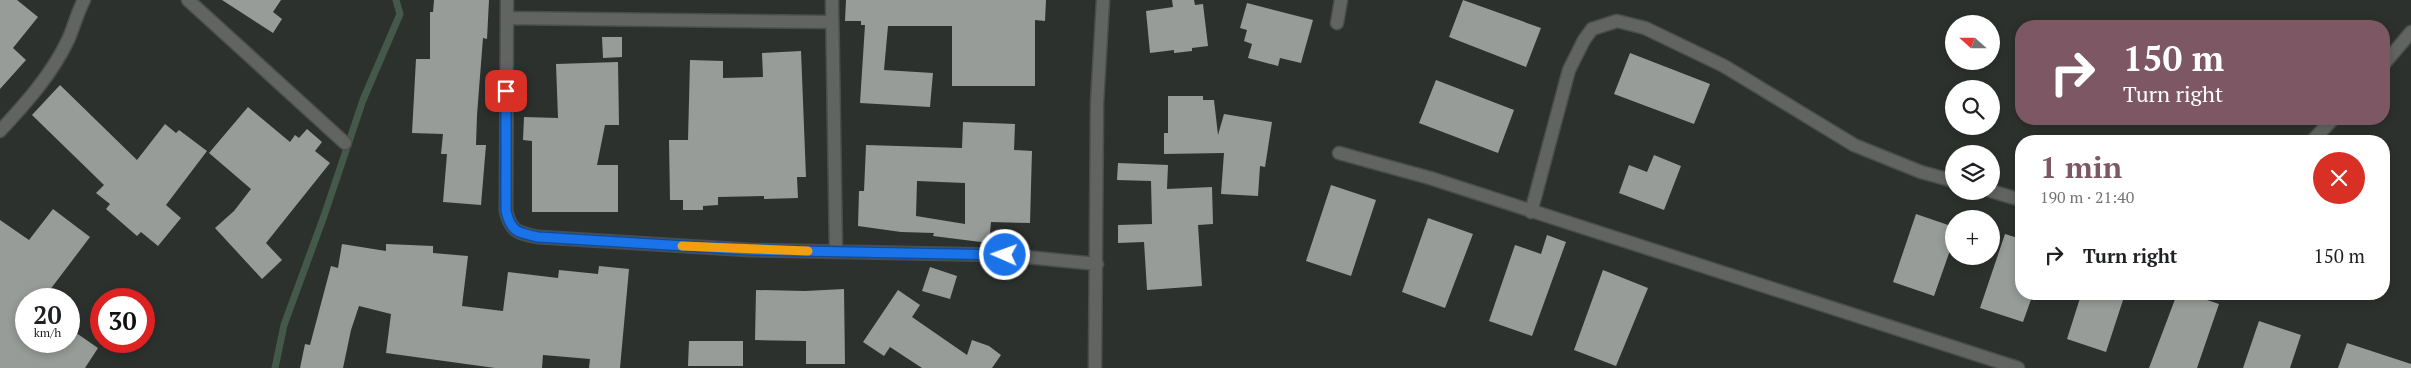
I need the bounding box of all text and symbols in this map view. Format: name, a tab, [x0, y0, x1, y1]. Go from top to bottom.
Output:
north arrow	[1945, 15, 2000, 70]
map controls	[1945, 15, 2000, 265]
text: 150 m	[2123, 35, 2224, 81]
icon: right	[2040, 40, 2105, 105]
pin	[485, 70, 527, 112]
icon: arrive	[492, 77, 520, 105]
text: Turn right	[2123, 79, 2223, 108]
button: search	[1945, 80, 2000, 135]
button: layers	[1945, 145, 2000, 200]
text: 1 min	[2040, 147, 2122, 187]
button: close	[2313, 152, 2365, 204]
text: 190 m · 21:40	[2040, 186, 2134, 208]
button: +	[1945, 210, 2000, 265]
position arrow	[978, 228, 1030, 280]
icon: right	[2040, 241, 2068, 269]
text: Turn right	[2083, 243, 2177, 268]
text: 150 m	[2314, 243, 2365, 268]
speed limit sign: 30	[90, 288, 155, 353]
text: 20	[33, 298, 62, 331]
text: km/h	[34, 325, 61, 340]

